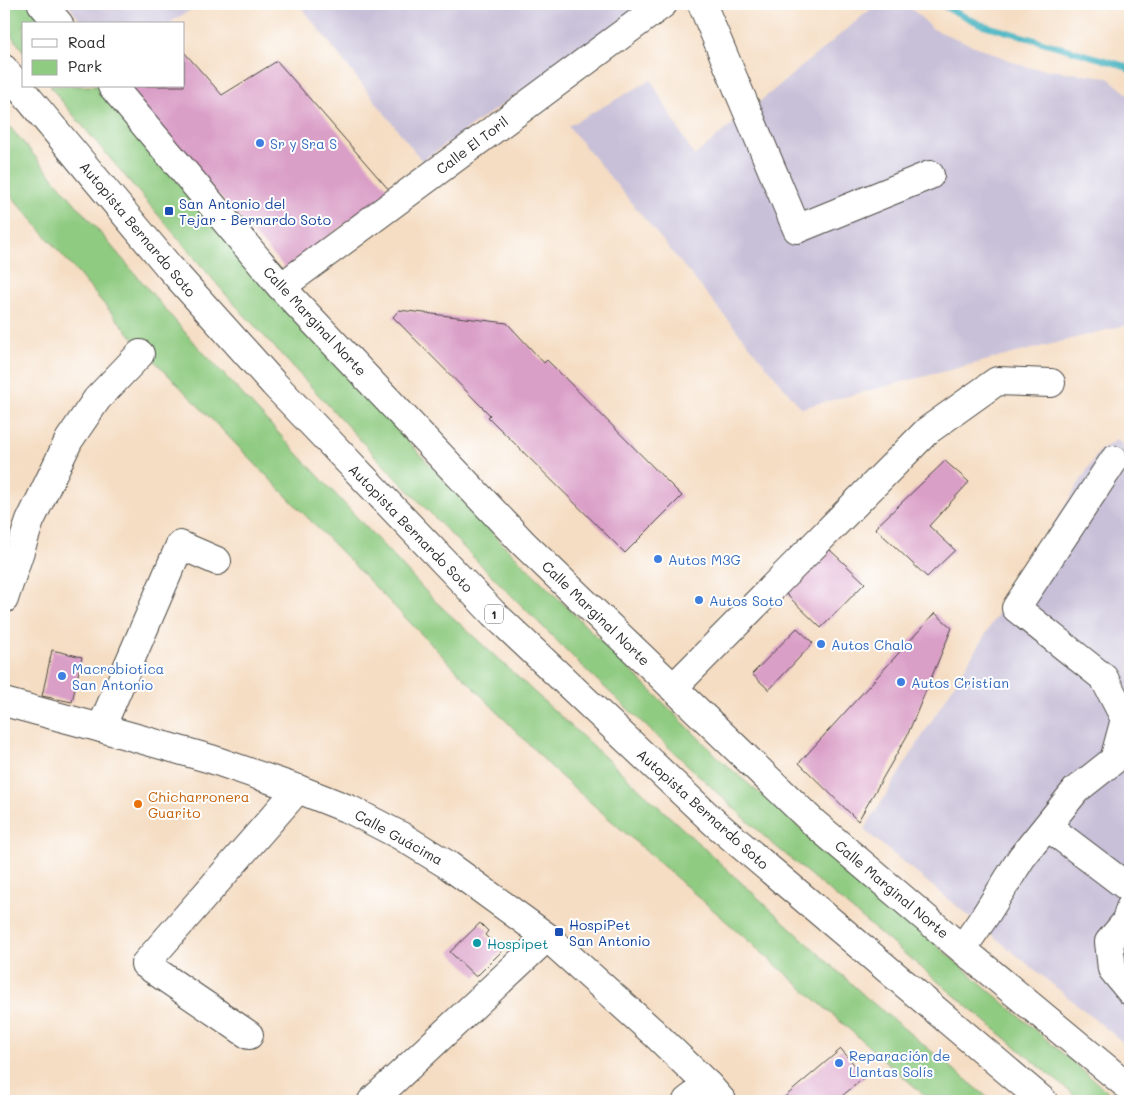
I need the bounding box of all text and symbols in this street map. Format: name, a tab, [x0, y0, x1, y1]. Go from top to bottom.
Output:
legend	[22, 22, 185, 88]
text: Road	[68, 32, 105, 52]
text: Park	[68, 56, 102, 76]
street label: Calle El Toril	[432, 112, 512, 178]
place label: Sr y Sra S	[270, 134, 337, 153]
marker: Sr y Sra S	[254, 137, 266, 149]
street label: Autopista Bernardo Soto	[76, 157, 200, 301]
place label: San Antonio del Tejar - Bernardo Soto	[179, 194, 331, 229]
marker: San Antonio del Tejar - Bernardo Soto	[163, 205, 175, 217]
street label: Calle Marginal Norte	[259, 262, 371, 380]
street label: Autopista Bernardo Soto	[345, 460, 477, 596]
place label: Autos M3G	[668, 550, 741, 569]
marker: Autos M3G	[652, 553, 664, 565]
street label: Calle Marginal Norte	[538, 556, 654, 670]
place label: Autos Soto	[709, 591, 783, 610]
marker: Autos Soto	[693, 594, 705, 606]
road number: 1	[485, 604, 503, 624]
place label: Autos Chalo	[831, 635, 913, 654]
marker: Autos Chalo	[815, 638, 827, 650]
place label: Macrobiotica San Antonio	[72, 659, 164, 694]
marker: Macrobiotica San Antonio	[56, 670, 68, 682]
place label: Autos Cristian	[911, 673, 1009, 692]
marker: Autos Cristian	[895, 676, 907, 688]
street label: Autopista Bernardo Soto	[633, 745, 773, 873]
place label: Chicharronera Guarito	[148, 787, 250, 822]
marker: Chicharronera Guarito	[132, 798, 144, 810]
street label: Calle Guácima	[352, 805, 446, 869]
street label: Calle Marginal Norte	[831, 836, 953, 942]
place label: HospiPet San Antonio	[569, 915, 650, 950]
marker: HospiPet San Antonio	[553, 926, 565, 938]
place label: Hospipet	[487, 934, 548, 953]
marker: Hospipet	[471, 937, 483, 949]
place label: Reparación de Llantas Solís	[849, 1046, 950, 1081]
marker: Reparación de Llantas Solís	[833, 1057, 845, 1069]

